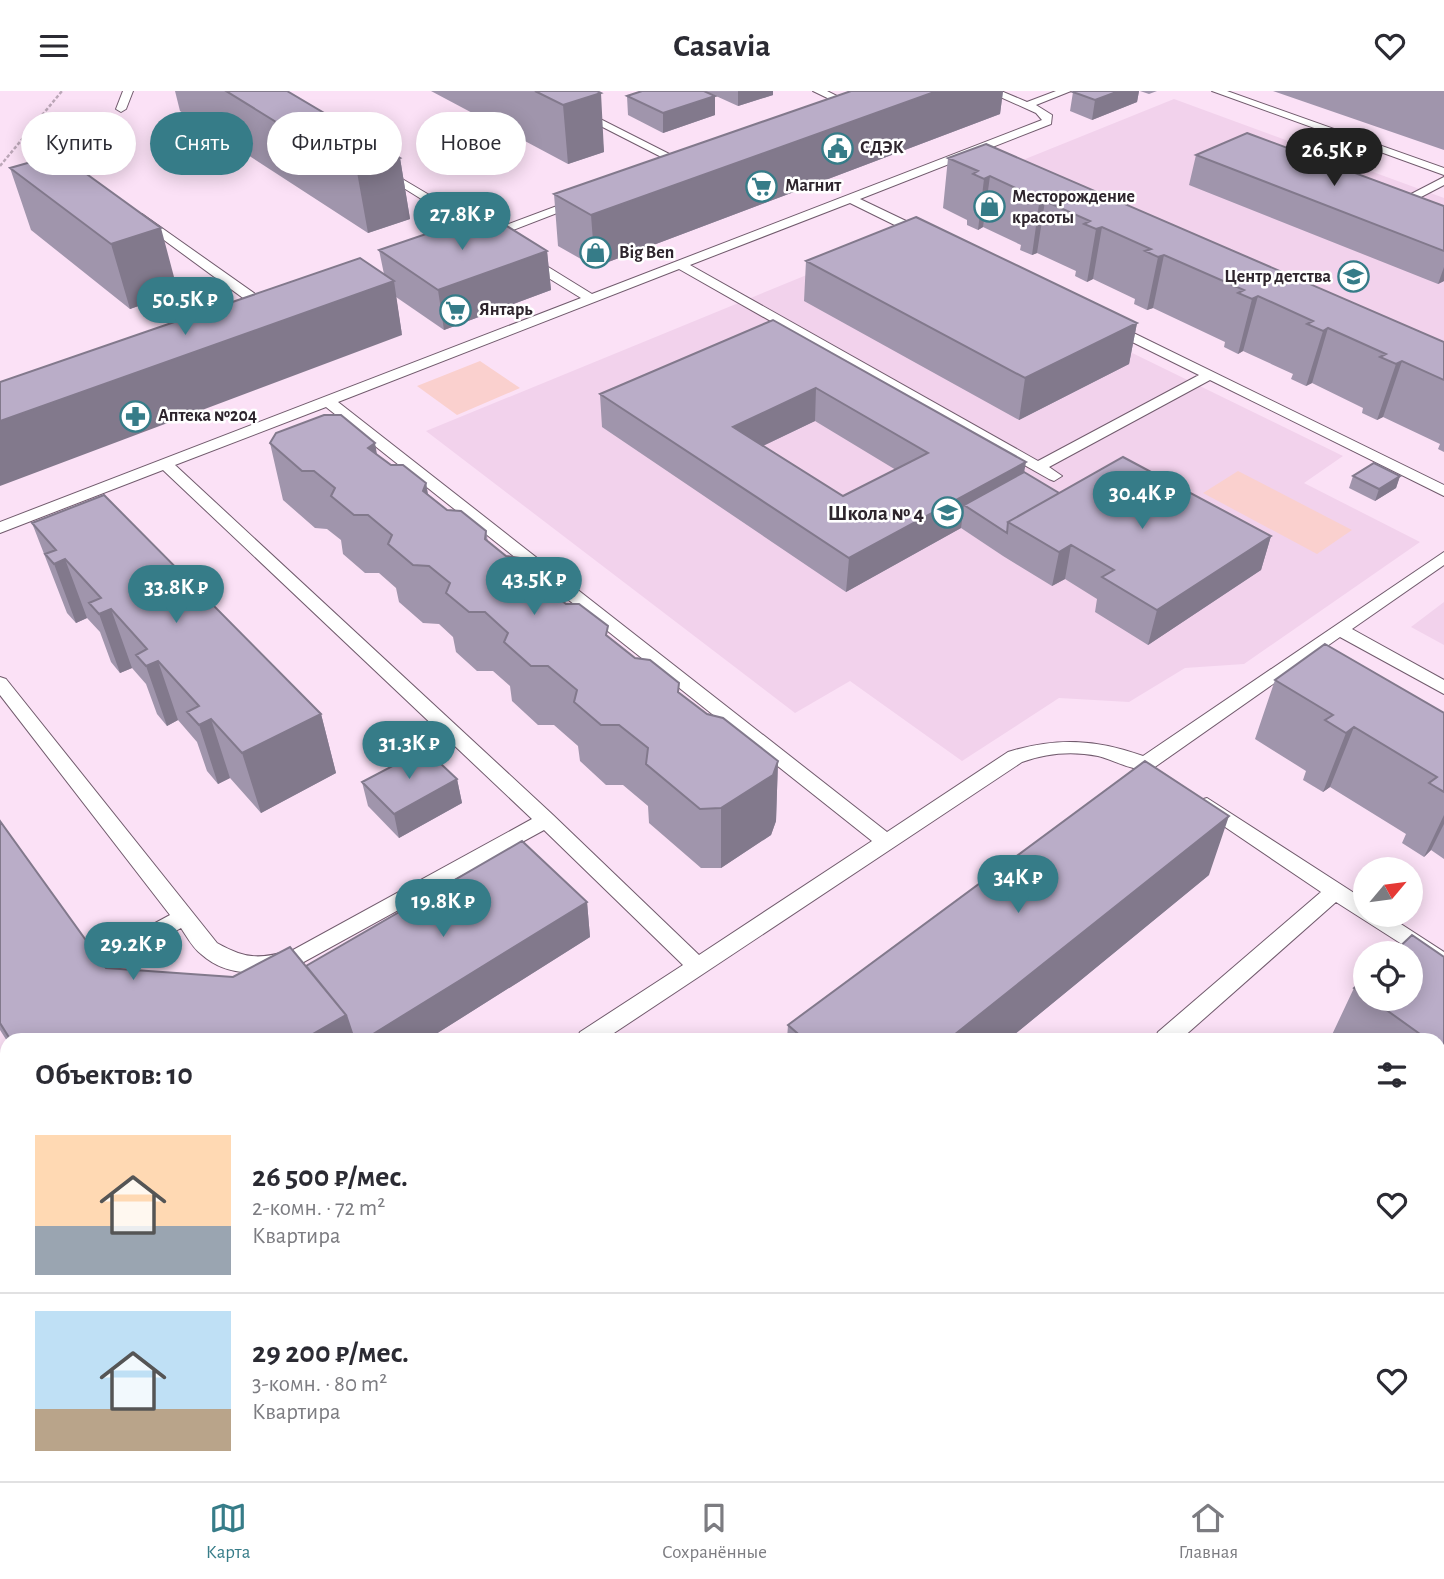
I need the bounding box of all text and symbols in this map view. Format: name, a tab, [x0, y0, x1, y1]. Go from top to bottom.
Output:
icon: menu	[35, 27, 73, 65]
icon: heart	[1371, 27, 1409, 65]
text: Casavia	[673, 30, 771, 62]
chip: Купить	[21, 112, 136, 175]
chip: Снять	[150, 112, 253, 175]
chip: Фильтры	[267, 112, 402, 175]
chip: Новое	[416, 112, 526, 175]
pin: 26.5K ₽	[1269, 129, 1399, 188]
public building icon: СДЭК	[820, 131, 854, 165]
place label: СДЭК	[860, 139, 904, 157]
text: 26.5K ₽	[1302, 139, 1366, 162]
supermarket icon: Магнит	[745, 169, 779, 203]
place label: Магнит	[785, 177, 842, 195]
place label: Месторождение красоты	[1012, 188, 1135, 227]
shop icon: Месторождение красоты	[972, 190, 1006, 224]
pin: 27.8K ₽	[397, 193, 527, 252]
text: 27.8K ₽	[429, 203, 495, 226]
shop icon: Big Ben	[579, 236, 613, 270]
place label: Big Ben	[619, 244, 674, 262]
school or university icon: Центр детства	[1337, 260, 1371, 294]
place label: Центр детства	[1224, 268, 1331, 286]
pin: 50.5K ₽	[120, 278, 250, 337]
text: 50.5K ₽	[153, 288, 217, 311]
supermarket icon: Янтарь	[439, 293, 473, 327]
place label: Янтарь	[479, 301, 533, 319]
pharmacy icon: Аптека №204	[118, 399, 152, 433]
place label: Аптека №204	[158, 407, 257, 425]
pin: 30.4K ₽	[1077, 471, 1207, 531]
text: 30.4K ₽	[1109, 482, 1175, 505]
school or university icon: Школа № 4	[930, 496, 964, 530]
place label: Школа № 4	[828, 503, 924, 524]
pin: 43.5K ₽	[469, 557, 599, 617]
pin: 33.8K ₽	[111, 566, 241, 625]
text: 43.5K ₽	[502, 568, 566, 591]
text: 33.8K ₽	[144, 576, 208, 599]
pin: 31.3K ₽	[344, 721, 474, 781]
text: 31.3K ₽	[378, 732, 440, 755]
pin: 34K ₽	[969, 855, 1067, 915]
north arrow	[1353, 857, 1423, 927]
map controls	[1353, 857, 1423, 1011]
text: 34K ₽	[993, 866, 1043, 889]
pin: 19.8K ₽	[378, 879, 508, 939]
text: 19.8K ₽	[411, 890, 475, 913]
pin: 29.2K ₽	[68, 923, 198, 982]
text: 29.2K ₽	[100, 933, 166, 956]
button: locate	[1353, 941, 1423, 1011]
icon: filters	[1373, 1056, 1411, 1094]
text: Объектов: 10	[35, 1060, 193, 1090]
text: 26 500 ₽/мес.	[252, 1162, 408, 1192]
icon: home	[91, 1163, 175, 1247]
icon: heart	[1373, 1186, 1411, 1224]
text: 2-комн. · 72 m²	[252, 1197, 385, 1220]
text: Квартира	[252, 1225, 340, 1248]
text: 29 200 ₽/мес.	[252, 1338, 409, 1368]
icon: home	[91, 1339, 175, 1423]
icon: heart	[1373, 1362, 1411, 1400]
text: 3-комн. · 80 m²	[252, 1373, 387, 1396]
text: Квартира	[252, 1401, 340, 1424]
tab: Карта	[206, 1499, 250, 1564]
tab: Сохранённые	[662, 1499, 767, 1564]
tab: Главная	[1179, 1499, 1238, 1564]

